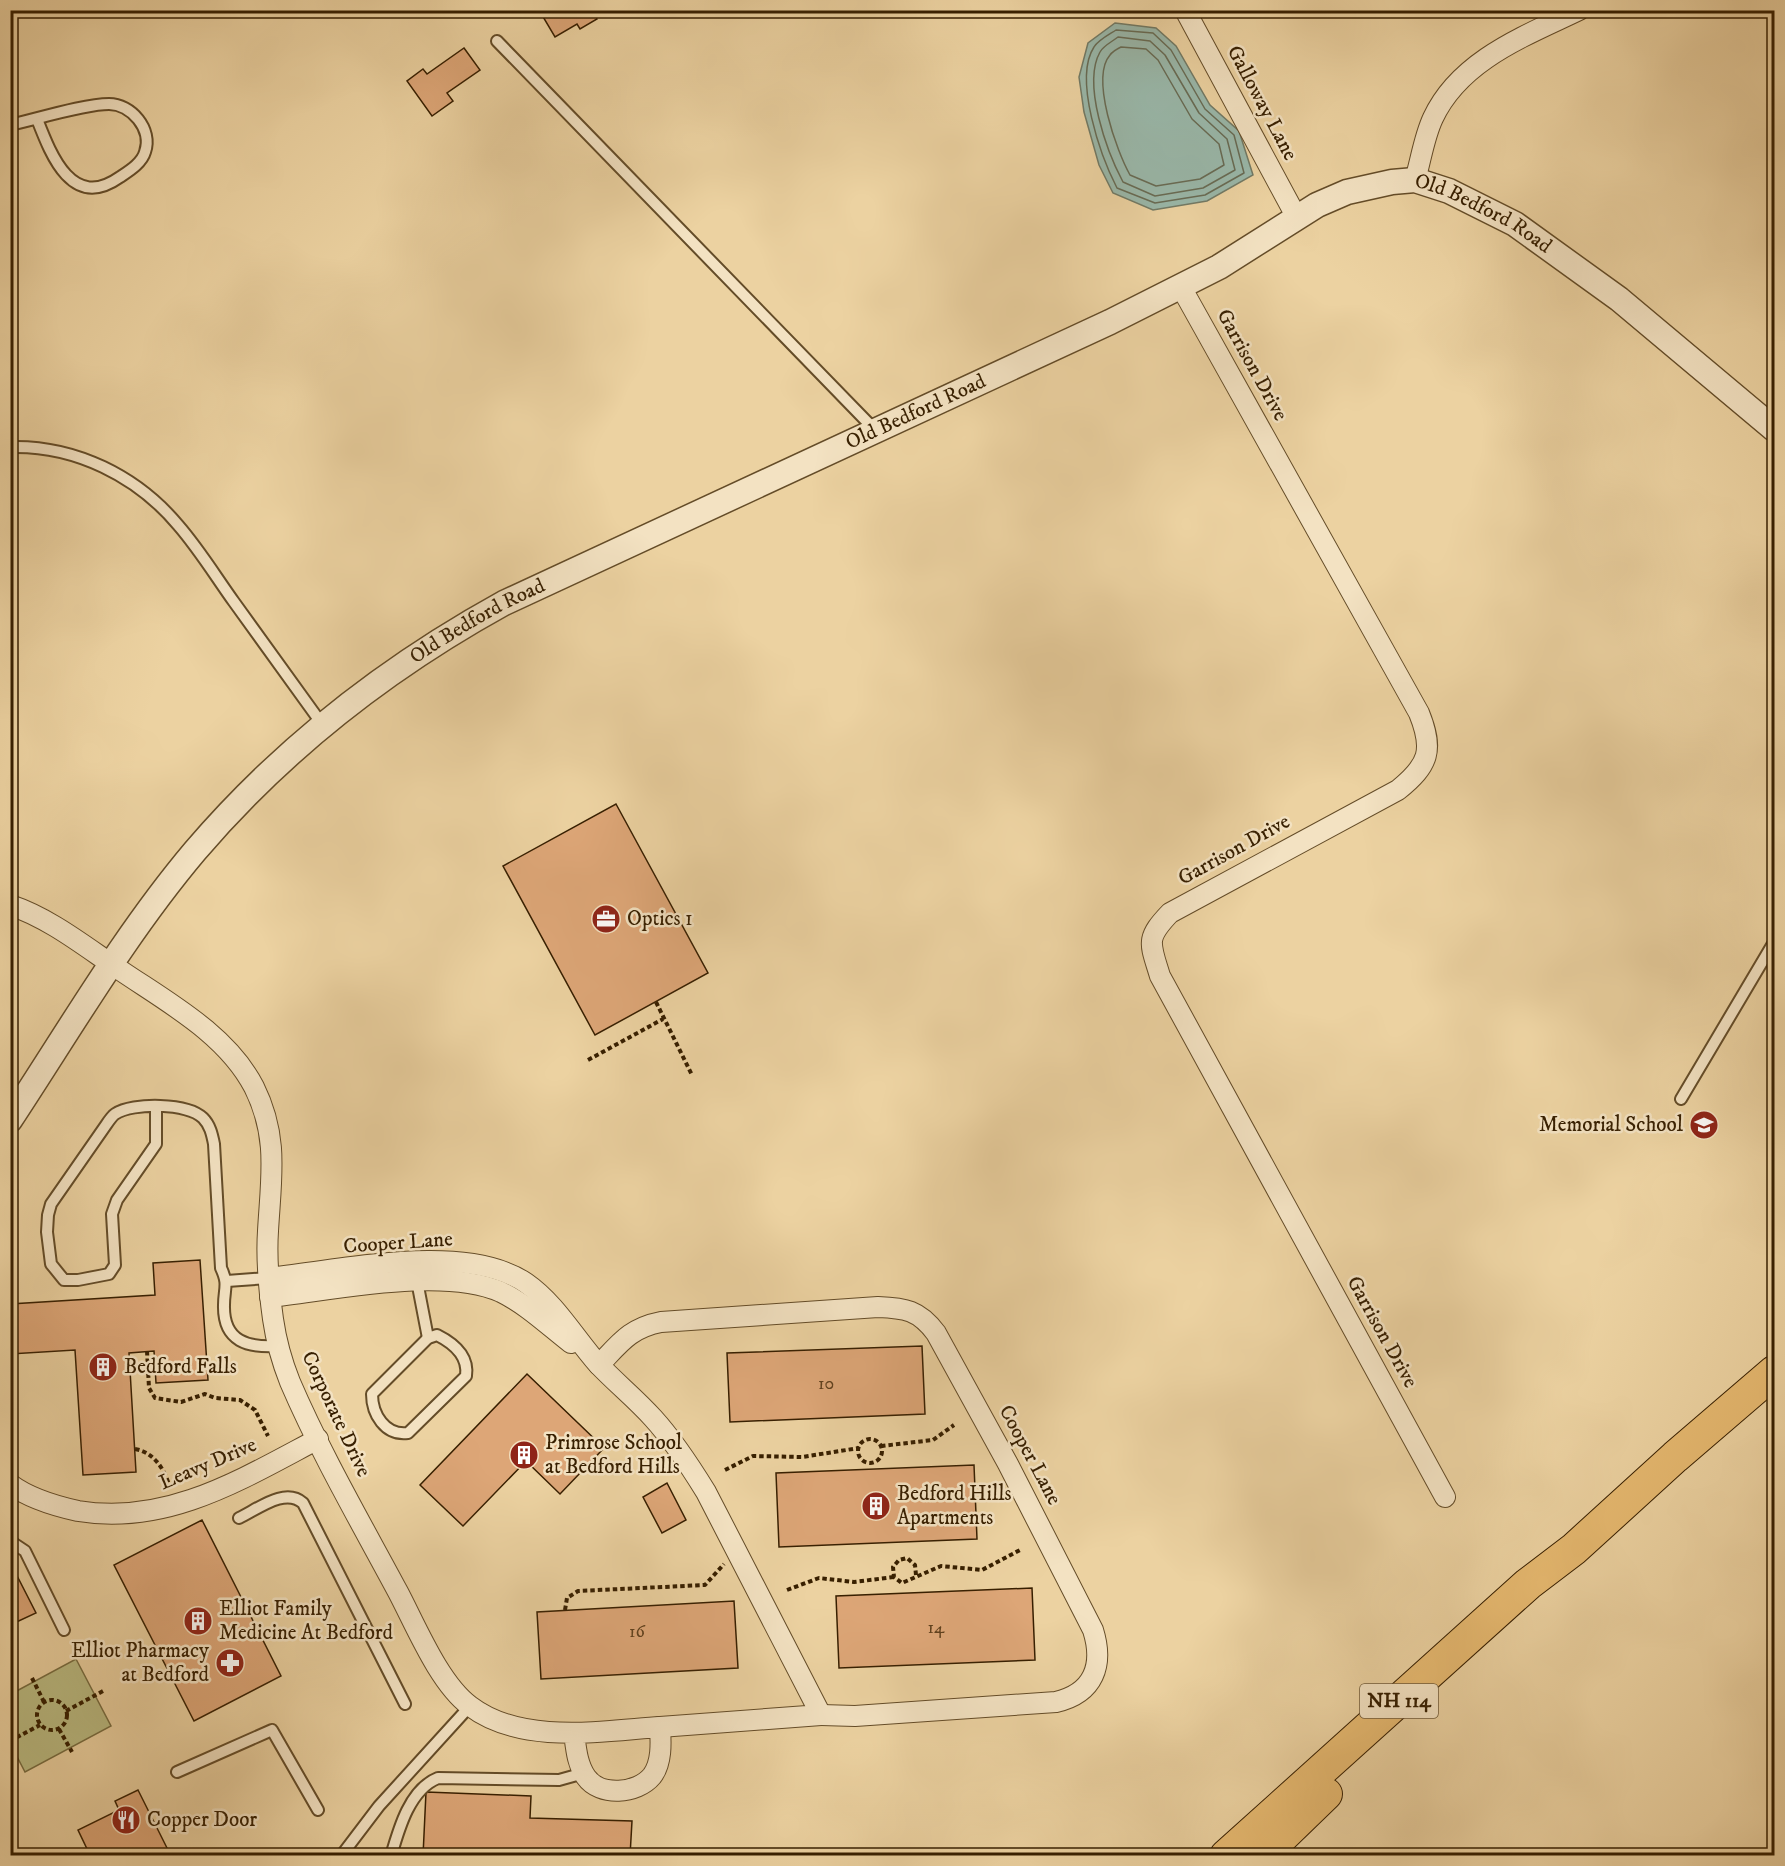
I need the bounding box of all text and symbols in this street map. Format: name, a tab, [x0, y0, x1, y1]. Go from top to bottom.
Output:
street label: Galloway Lane	[1221, 41, 1303, 165]
street label: Old Bedford Road	[1411, 168, 1557, 260]
street label: Garrison Drive	[1211, 304, 1294, 426]
street label: Old Bedford Road	[842, 368, 990, 456]
street label: Old Bedford Road	[405, 573, 550, 670]
street label: Garrison Drive	[1173, 808, 1295, 891]
office icon: Optics 1	[590, 903, 622, 935]
place label: Optics 1	[627, 906, 693, 932]
school or university icon: Memorial School	[1688, 1109, 1720, 1141]
place label: Memorial School	[1539, 1112, 1684, 1138]
street label: Cooper Lane	[342, 1226, 454, 1260]
street label: Garrison Drive	[1341, 1271, 1424, 1393]
street label: Corporate Drive	[295, 1347, 377, 1481]
building icon: Bedford Falls	[87, 1351, 119, 1383]
place label: Bedford Falls	[124, 1354, 237, 1380]
house number: 10	[818, 1373, 834, 1395]
street label: Cooper Lane	[993, 1401, 1067, 1510]
place label: Primrose School at Bedford Hills	[545, 1430, 683, 1480]
street label: Leavy Drive	[155, 1432, 261, 1496]
building icon: Primrose School at Bedford Hills	[508, 1439, 540, 1471]
place label: Bedford Hills Apartments	[897, 1481, 1012, 1531]
building icon: Bedford Hills Apartments	[860, 1490, 892, 1522]
place label: Elliot Family Medicine At Bedford	[219, 1596, 394, 1646]
building icon: Elliot Family Medicine At Bedford	[182, 1605, 214, 1637]
house number: 14	[928, 1617, 945, 1639]
house number: 16	[629, 1621, 646, 1643]
place label: Elliot Pharmacy at Bedford	[71, 1638, 210, 1688]
pharmacy icon: Elliot Pharmacy at Bedford	[214, 1647, 246, 1679]
road number: NH 114	[1360, 1684, 1438, 1718]
restaurant icon: Copper Door	[110, 1804, 142, 1836]
place label: Copper Door	[147, 1807, 257, 1833]

